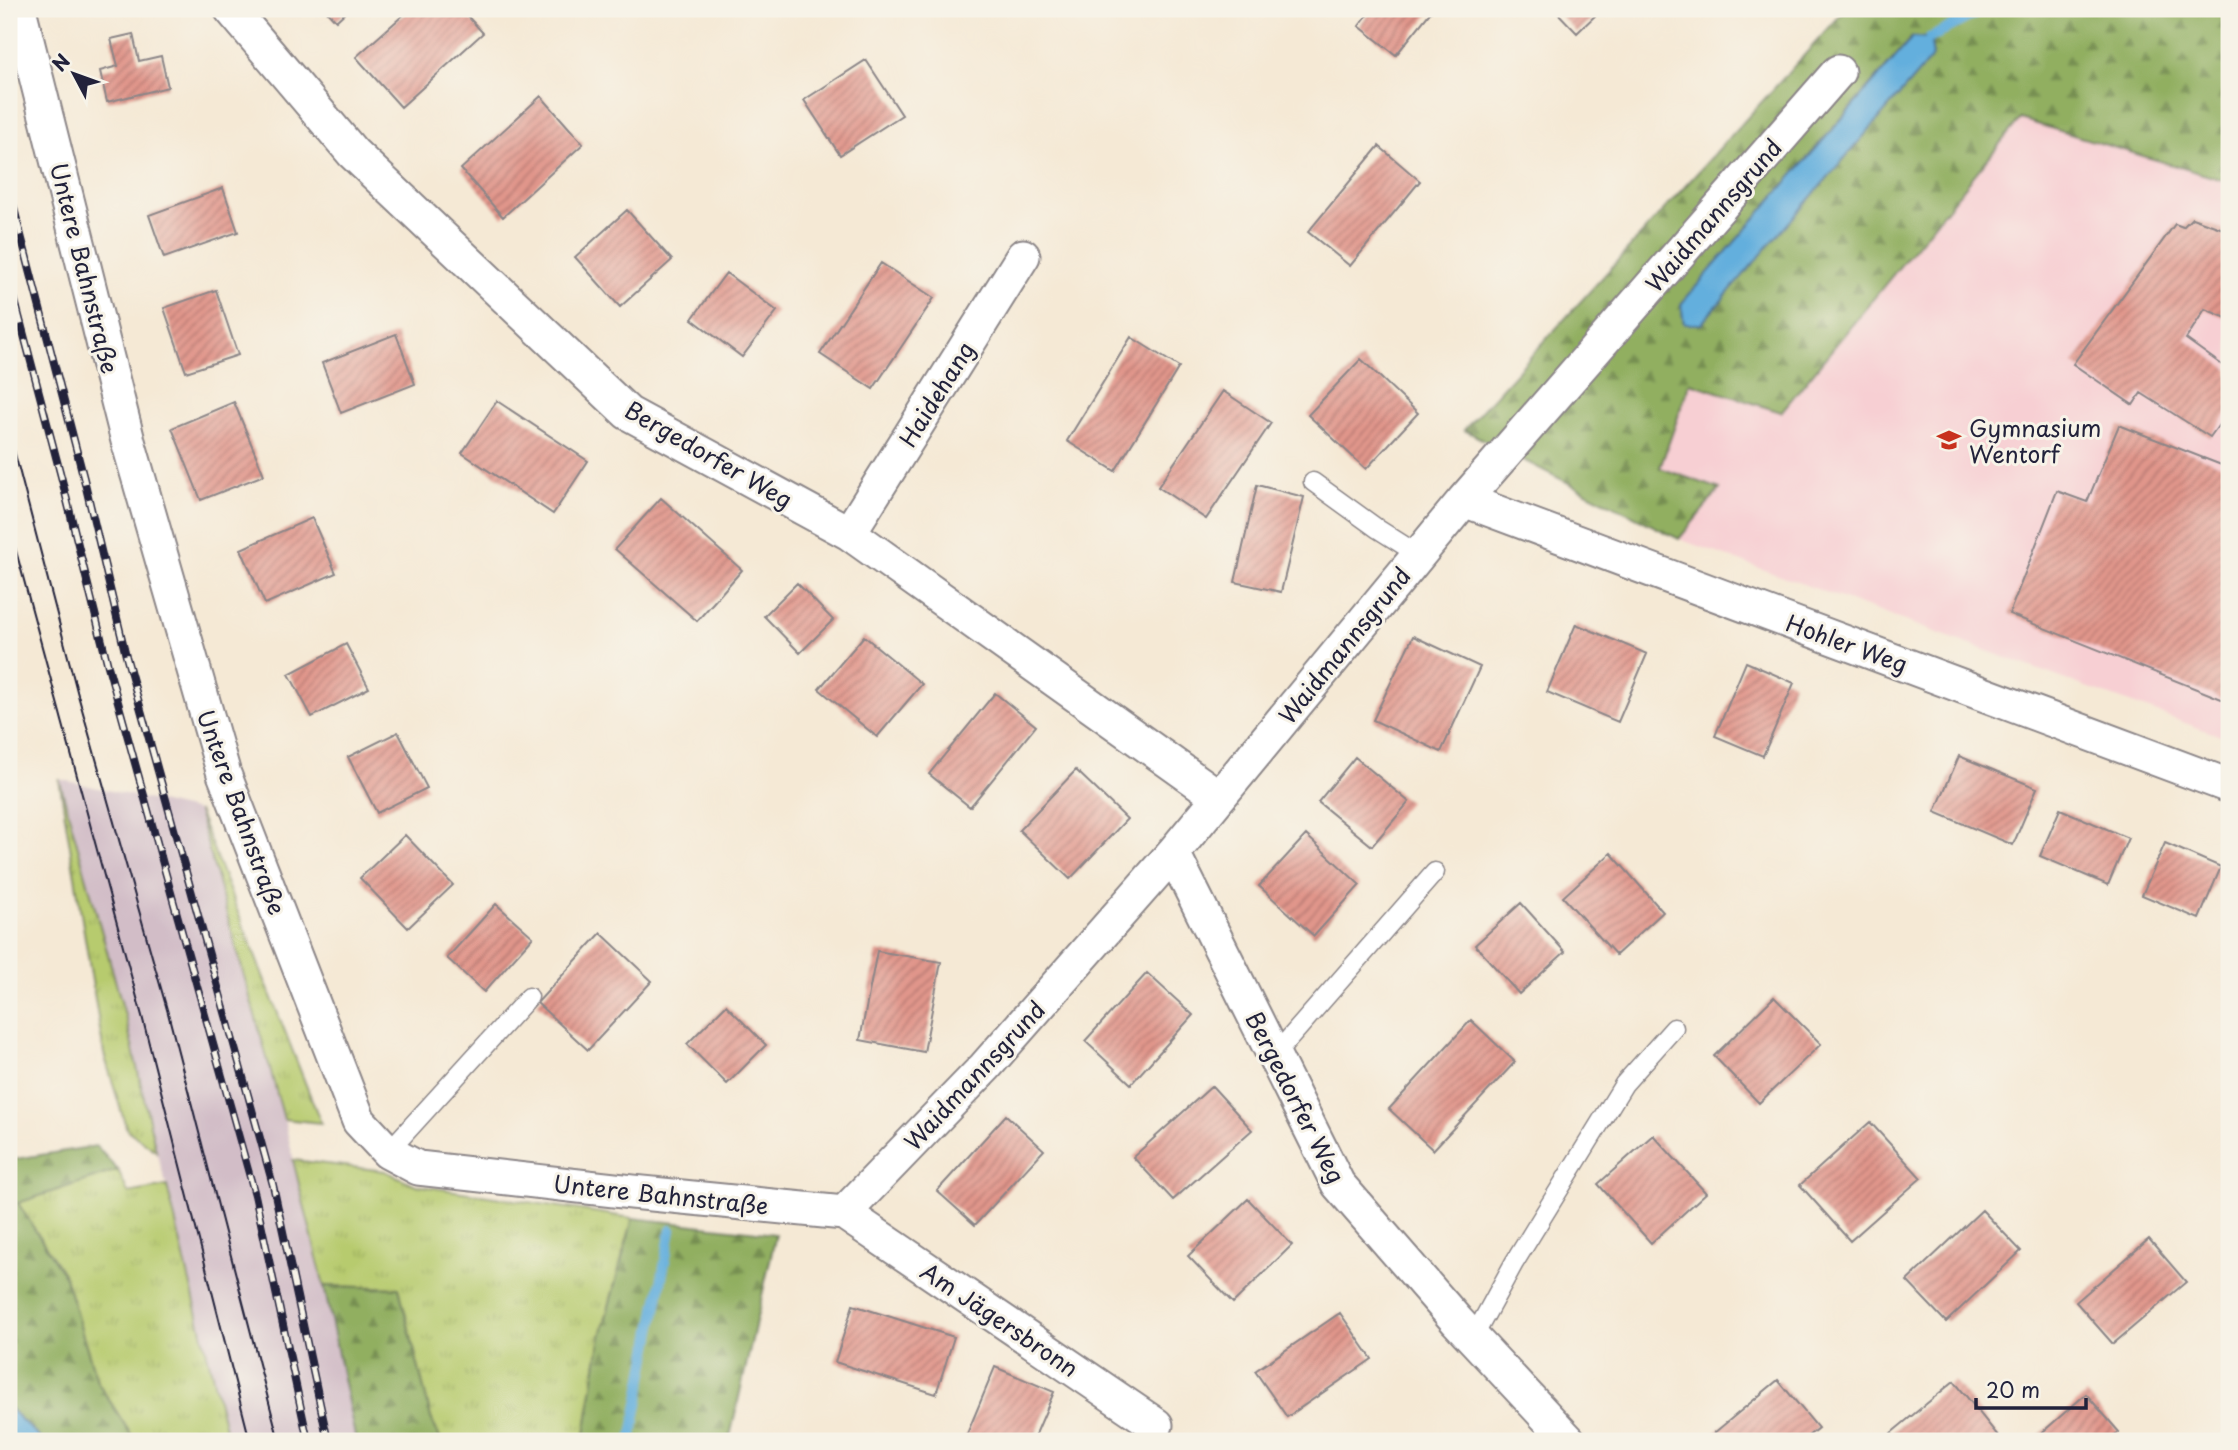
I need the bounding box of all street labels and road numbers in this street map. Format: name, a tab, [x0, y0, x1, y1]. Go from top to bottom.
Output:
street label: Waidmannsgrund	[1637, 131, 1789, 299]
street label: Untere Bahnstraße	[42, 159, 128, 377]
street label: Haidehang	[890, 334, 982, 454]
street label: Bergedorfer Weg	[619, 392, 799, 516]
street label: Waidmannsgrund	[1270, 559, 1418, 731]
street label: Hohler Weg	[1781, 605, 1913, 681]
street label: Untere Bahnstraße	[189, 705, 295, 919]
street label: Waidmannsgrund	[895, 993, 1053, 1157]
street label: Bergedorfer Weg	[1238, 1005, 1354, 1189]
street label: Untere Bahnstraße	[552, 1165, 770, 1223]
street label: Am Jägersbronn	[914, 1253, 1086, 1385]

